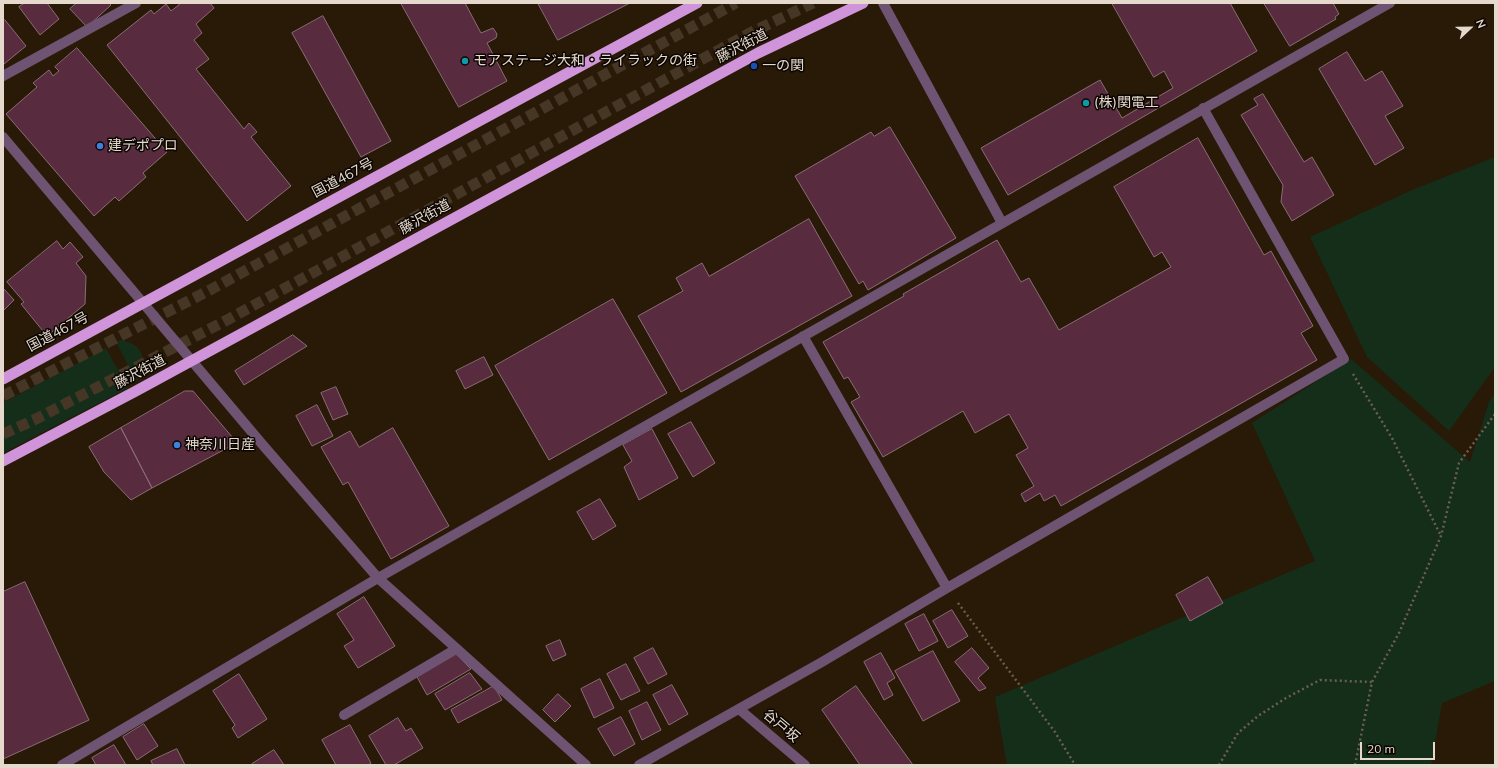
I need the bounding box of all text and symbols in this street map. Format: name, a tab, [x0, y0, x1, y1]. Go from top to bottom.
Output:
north arrow	[1450, 8, 1490, 48]
text: N	[1473, 17, 1489, 30]
street label: 藤沢街道	[713, 25, 771, 67]
place label: モアステージ大和・ライラックの街	[473, 53, 697, 69]
marker: モアステージ大和・ライラックの街	[460, 56, 470, 66]
place label: 一の関	[762, 58, 804, 74]
marker: 一の関	[749, 61, 759, 71]
place label: (株)関電工	[1094, 95, 1159, 111]
marker: (株)関電工	[1081, 98, 1091, 108]
place label: 建デポプロ	[108, 138, 178, 154]
marker: 建デポプロ	[95, 141, 105, 151]
street label: 国道467号	[309, 155, 377, 201]
street label: 藤沢街道	[396, 196, 454, 238]
street label: 国道467号	[24, 309, 92, 355]
street label: 藤沢街道	[111, 351, 169, 393]
place label: 神奈川日産	[185, 437, 255, 453]
marker: 神奈川日産	[172, 440, 182, 450]
street label: 谷戸坂	[760, 706, 802, 746]
scale bar	[1362, 734, 1437, 760]
text: 20 m	[1367, 741, 1395, 756]

